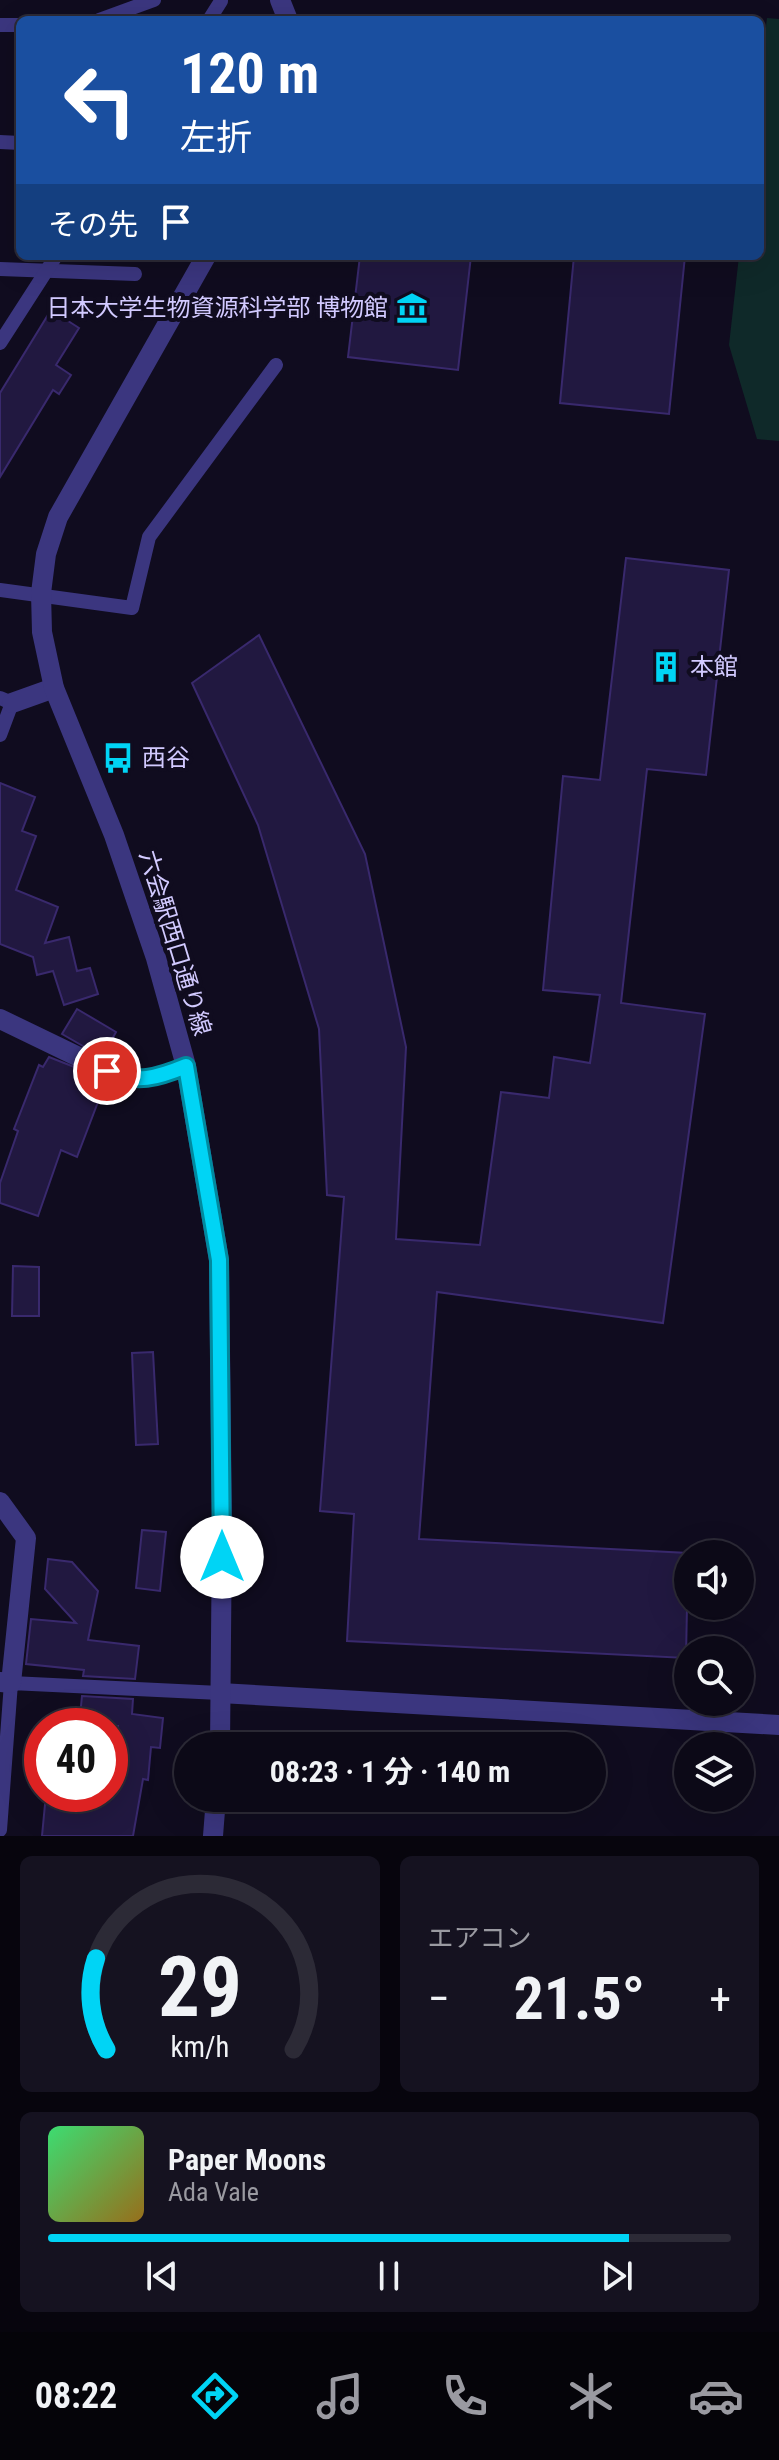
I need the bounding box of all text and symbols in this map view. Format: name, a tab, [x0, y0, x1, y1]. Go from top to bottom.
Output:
text: 120 m	[180, 41, 319, 107]
icon: left	[48, 48, 152, 152]
text: 左折	[180, 117, 252, 159]
icon: arrive	[154, 200, 198, 244]
text: その先	[48, 207, 138, 242]
museum icon: 日本大学生物資源科学部 博物館	[395, 291, 429, 325]
place label: 日本大学生物資源科学部 博物館	[46, 294, 388, 322]
building icon: 本館	[649, 650, 683, 684]
place label: 本館	[690, 653, 738, 681]
bus stop icon: 西谷	[101, 741, 135, 775]
place label: 西谷	[142, 744, 190, 772]
street label: 六会駅西口通り線	[134, 847, 216, 1039]
pin	[73, 1037, 141, 1105]
icon: arrive	[85, 1049, 129, 1093]
position arrow	[180, 1515, 264, 1599]
map controls	[674, 1540, 754, 1812]
button: sound	[674, 1540, 754, 1620]
button: search	[674, 1636, 754, 1716]
speed limit sign: 40	[24, 1708, 128, 1812]
button: layers	[674, 1732, 754, 1812]
text: 08:23 · 1 分 · 140 m	[270, 1754, 510, 1789]
text: エアコン	[428, 1923, 532, 1953]
text: 29	[158, 1939, 242, 2036]
text: 21.5°	[513, 1963, 645, 2034]
text: −	[428, 1973, 450, 2025]
text: +	[709, 1973, 731, 2025]
text: km/h	[170, 2030, 229, 2064]
text: Paper Moons	[168, 2142, 326, 2177]
text: Ada Vale	[168, 2177, 259, 2207]
icon: previous	[140, 2254, 184, 2298]
icon: pause	[367, 2254, 411, 2298]
icon: next	[595, 2254, 639, 2298]
icon: directions	[187, 2368, 243, 2424]
icon: music	[312, 2368, 368, 2424]
icon: phone	[437, 2368, 493, 2424]
icon: climate	[563, 2368, 619, 2424]
icon: car	[688, 2368, 744, 2424]
text: 08:22	[35, 2375, 117, 2417]

